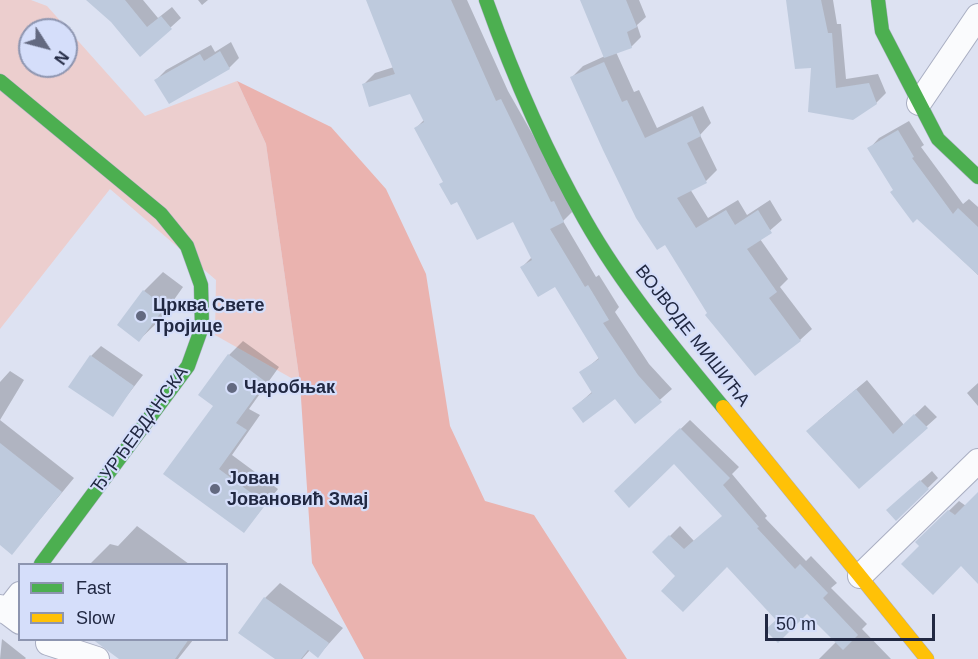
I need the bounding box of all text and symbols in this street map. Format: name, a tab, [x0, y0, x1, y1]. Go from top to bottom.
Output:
north arrow	[18, 18, 78, 78]
text: N	[51, 48, 72, 67]
street label: ВОЈВОДЕ МИШИЋА	[630, 261, 754, 411]
place label: Црква Свете Тројице	[153, 295, 264, 338]
marker: Црква Свете Тројице	[134, 309, 148, 323]
street label: ЂУРЂЕВДАНСКА	[87, 363, 193, 497]
place label: Чаробњак	[244, 377, 335, 399]
marker: Чаробњак	[225, 381, 239, 395]
place label: Јован Јовановић Змај	[227, 468, 368, 510]
marker: Јован Јовановић Змај	[208, 482, 222, 496]
legend	[18, 563, 228, 641]
text: Fast	[76, 578, 111, 598]
scale bar	[768, 602, 938, 640]
text: Slow	[76, 608, 115, 628]
text: 50 m	[776, 614, 816, 634]

